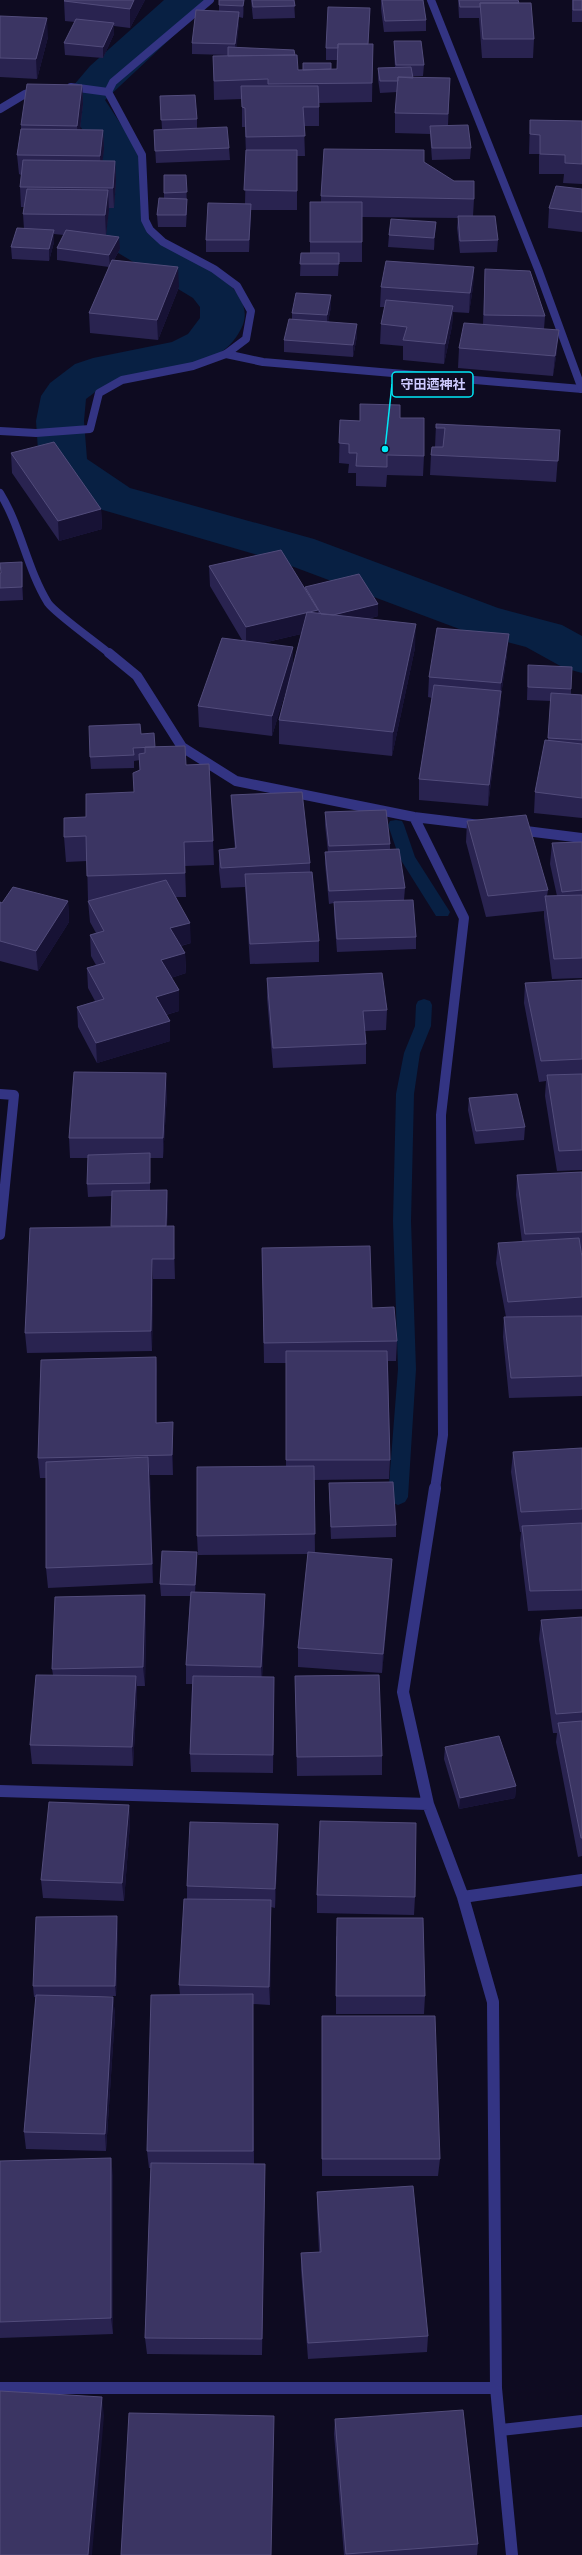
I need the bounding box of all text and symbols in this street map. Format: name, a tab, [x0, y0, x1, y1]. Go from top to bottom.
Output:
callout: 守田迺神社	[392, 372, 473, 397]
text: 守田迺神社	[400, 377, 466, 392]

